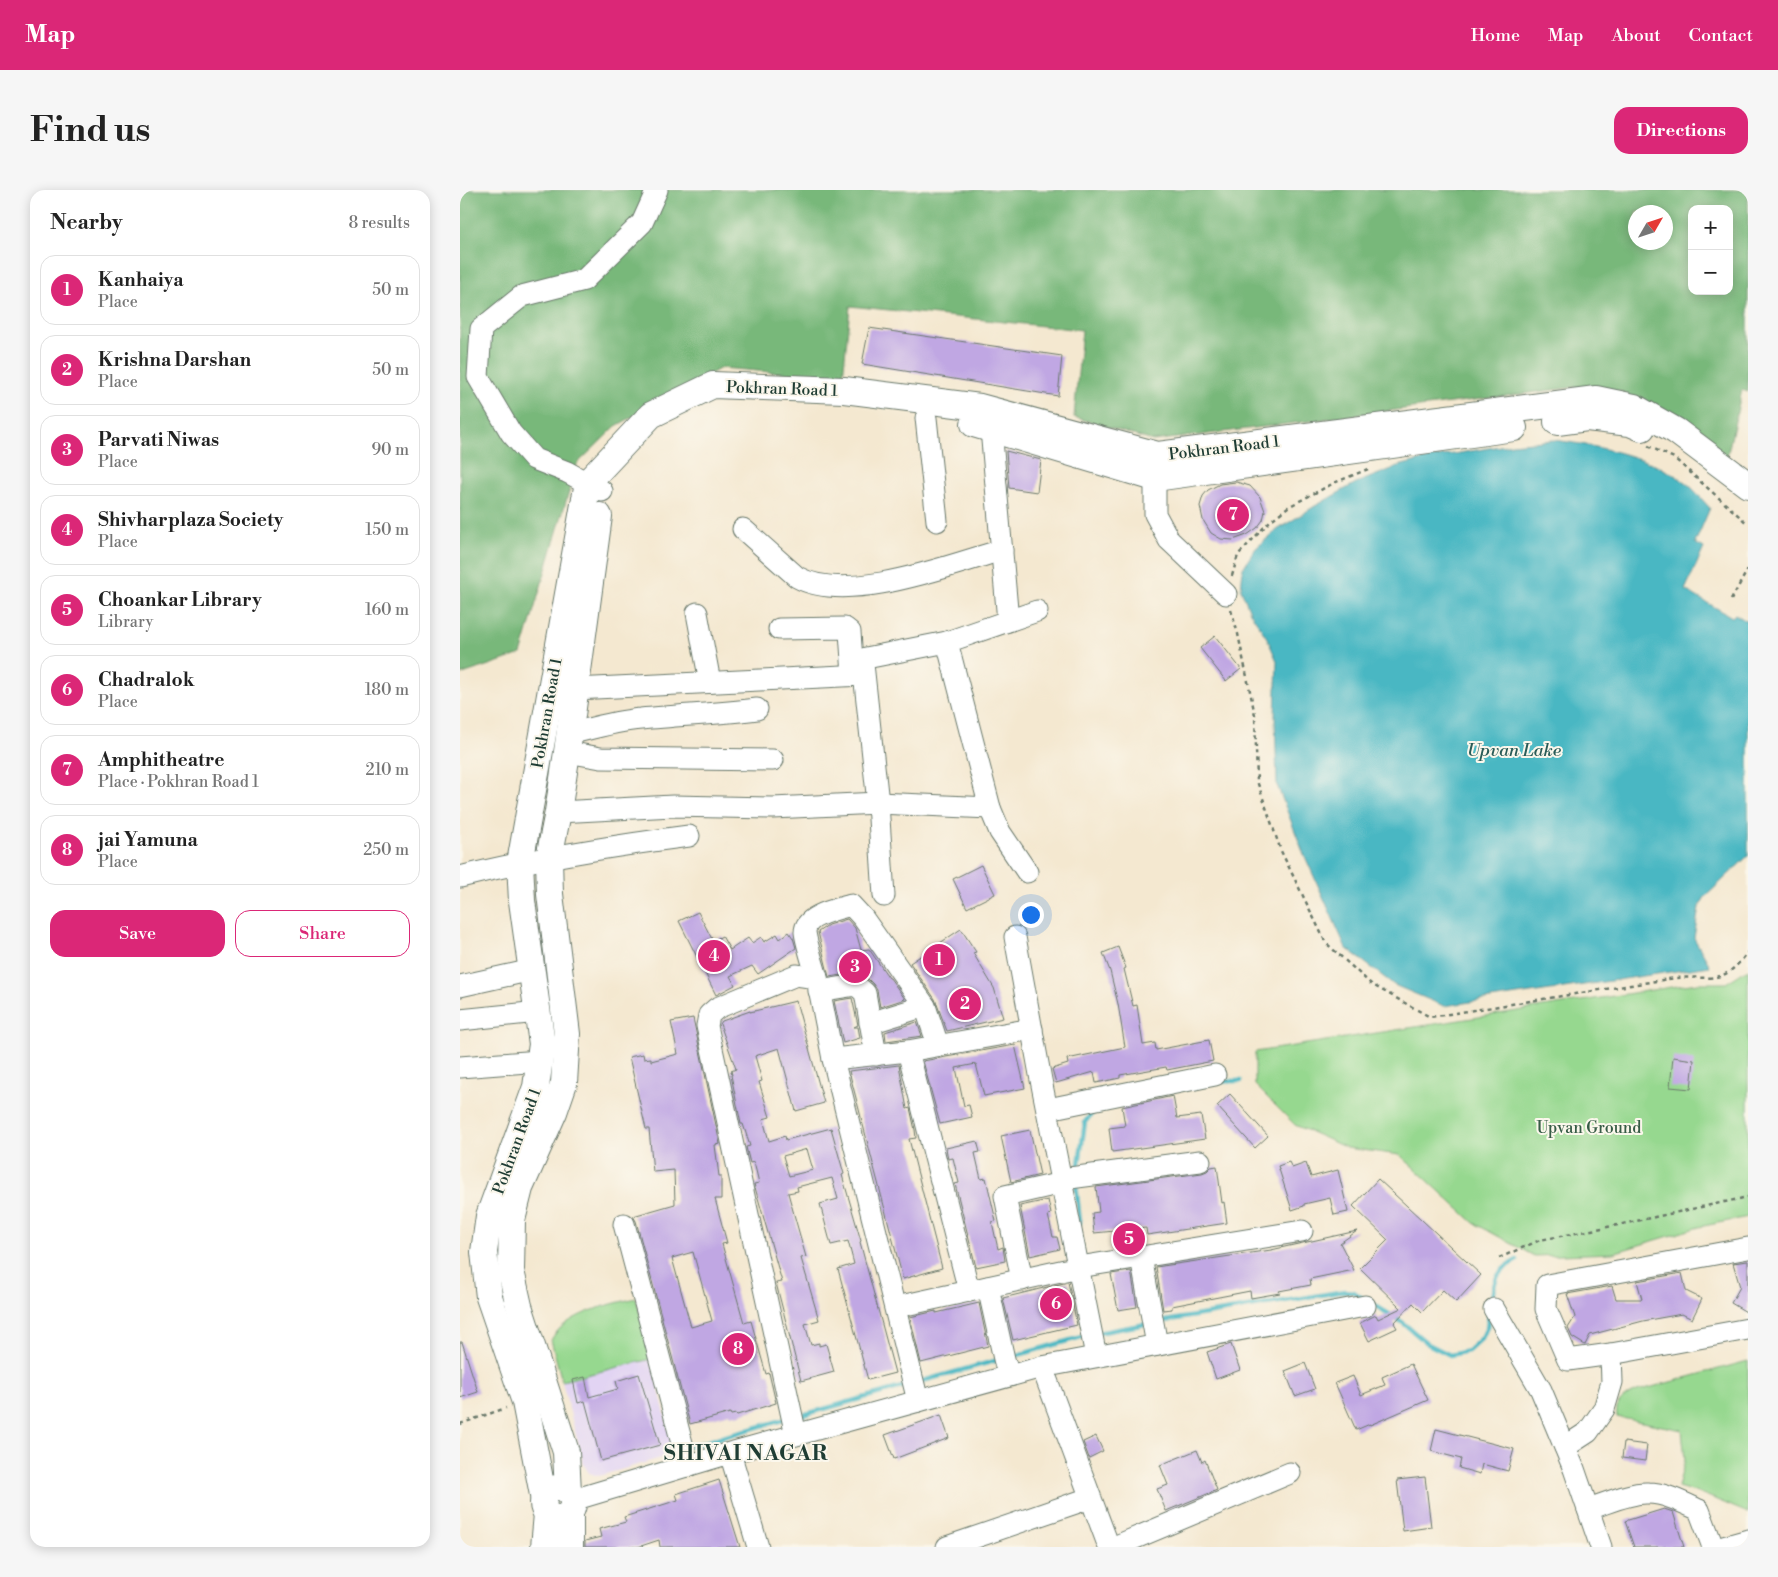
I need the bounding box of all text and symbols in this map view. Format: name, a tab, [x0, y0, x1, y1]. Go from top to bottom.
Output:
text: Map	[25, 20, 75, 50]
text: Home	[1471, 24, 1520, 47]
text: Map	[1548, 24, 1584, 47]
text: About	[1612, 24, 1661, 47]
text: Contact	[1689, 24, 1753, 47]
button: Directions	[1614, 107, 1748, 154]
text: Find us	[30, 109, 150, 152]
north arrow	[1628, 205, 1673, 250]
map controls	[1688, 205, 1733, 295]
button: +	[1688, 205, 1733, 250]
text: Nearby	[50, 210, 123, 236]
text: 8 results	[348, 213, 410, 233]
button: −	[1688, 250, 1733, 295]
text: Kanhaiya	[98, 268, 184, 292]
text: 1	[63, 280, 71, 300]
text: 50 m	[372, 280, 409, 300]
text: Place	[98, 292, 138, 312]
text: Krishna Darshan	[98, 348, 251, 372]
text: 2	[62, 360, 72, 380]
text: 50 m	[372, 360, 409, 380]
text: Place	[98, 372, 138, 392]
street label: Pokhran Road 1	[726, 377, 838, 401]
text: Parvati Niwas	[98, 428, 219, 452]
street label: Pokhran Road 1	[1167, 431, 1281, 465]
text: 3	[62, 440, 72, 460]
text: 90 m	[371, 440, 409, 460]
text: Place	[98, 452, 138, 472]
pin: 7	[1217, 496, 1249, 534]
text: Shivharplaza Society	[98, 508, 283, 532]
text: 4	[62, 520, 72, 540]
text: 150 m	[365, 520, 409, 540]
text: Place	[98, 532, 138, 552]
text: Choankar Library	[98, 588, 262, 612]
text: 5	[62, 600, 72, 620]
text: 160 m	[365, 600, 409, 620]
text: Library	[98, 612, 153, 632]
street label: Pokhran Road 1	[527, 656, 567, 770]
text: Chadralok	[98, 668, 194, 692]
text: 6	[62, 680, 72, 700]
text: 180 m	[365, 680, 409, 700]
text: Place	[98, 692, 138, 712]
water label: Upvan Lake	[1467, 739, 1562, 762]
text: Amphitheatre	[98, 748, 224, 772]
text: 7	[62, 760, 72, 780]
text: 210 m	[365, 760, 409, 780]
text: Place · Pokhran Road 1	[98, 772, 259, 792]
text: jai Yamuna	[98, 828, 198, 852]
text: 8	[62, 840, 72, 860]
text: 250 m	[363, 840, 409, 860]
text: Place	[98, 852, 138, 872]
your location	[1018, 902, 1044, 928]
button: Save	[50, 910, 225, 957]
button: Share	[235, 910, 410, 957]
pin: 4	[698, 937, 730, 975]
pin: 1	[923, 941, 955, 979]
pin: 3	[839, 948, 871, 986]
pin: 2	[949, 985, 981, 1023]
street label: Pokhran Road 1	[488, 1085, 545, 1197]
park label: Upvan Ground	[1537, 1118, 1641, 1138]
pin: 5	[1113, 1220, 1145, 1258]
pin: 6	[1040, 1285, 1072, 1323]
pin: 8	[722, 1330, 754, 1368]
district label: SHIVAI NAGAR	[664, 1441, 828, 1467]

